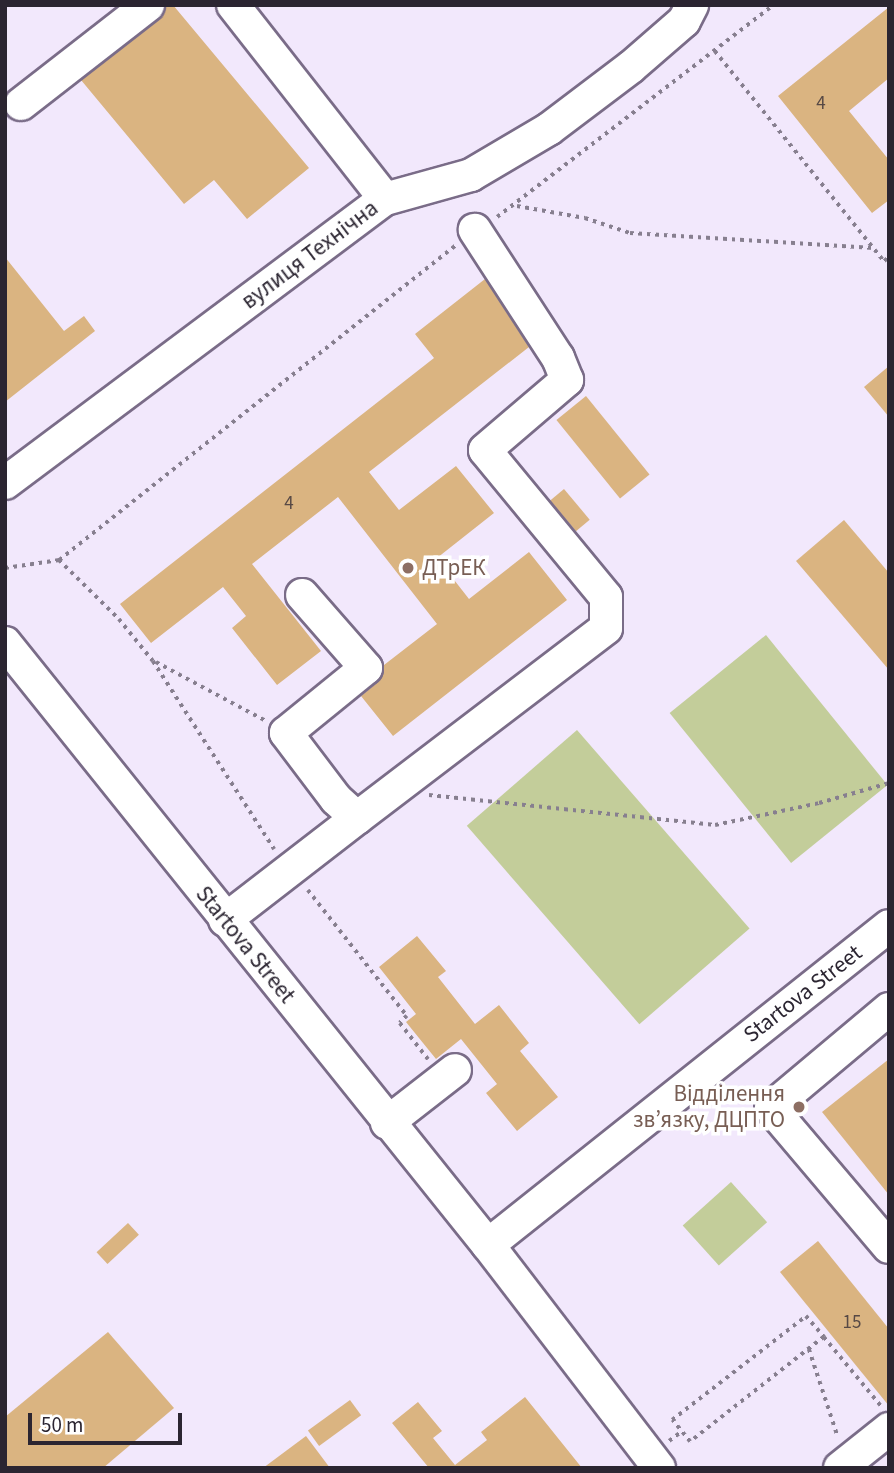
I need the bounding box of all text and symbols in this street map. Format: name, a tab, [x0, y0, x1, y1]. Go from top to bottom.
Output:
house number: 4	[816, 93, 826, 115]
street label: вулиця Технічна	[236, 195, 384, 315]
house number: 4	[284, 493, 294, 515]
place label: ДТрЕК	[422, 554, 486, 582]
marker: ДТрЕК	[400, 560, 416, 576]
street label: Startova Street	[189, 881, 301, 1009]
street label: Startova Street	[738, 939, 868, 1049]
place label: Відділення зв’язку, ДЦПТО	[633, 1080, 785, 1134]
marker: Відділення зв’язку, ДЦПТО	[791, 1099, 807, 1115]
house number: 15	[843, 1312, 861, 1334]
scale bar	[32, 1400, 186, 1444]
text: 50 m	[41, 1410, 83, 1440]

